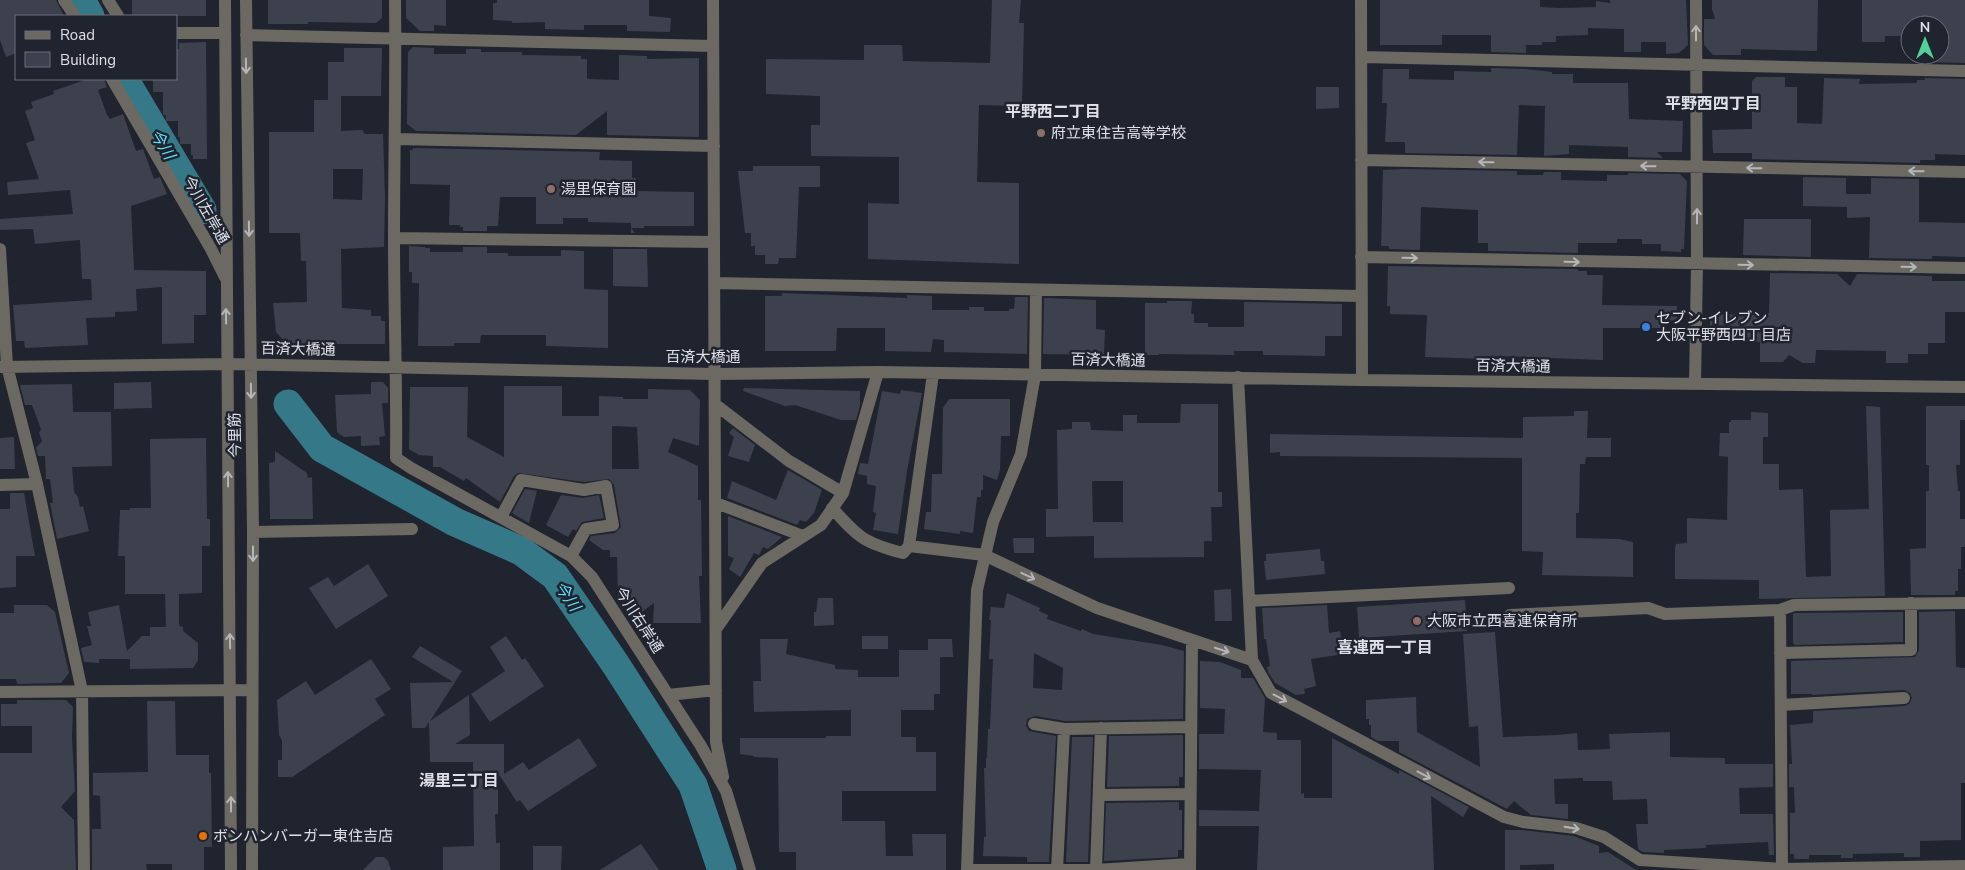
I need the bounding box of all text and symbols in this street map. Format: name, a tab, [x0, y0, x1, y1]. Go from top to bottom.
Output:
legend	[15, 15, 178, 80]
north arrow	[1900, 15, 1950, 65]
text: N	[1920, 18, 1930, 37]
text: Road	[60, 25, 95, 45]
one-way arrow	[1691, 25, 1701, 42]
text: Building	[60, 50, 116, 70]
one-way arrow	[241, 58, 251, 74]
district label: 平野西四丁目	[1665, 93, 1761, 115]
district label: 平野西二丁目	[1005, 101, 1101, 123]
place label: 府立東住吉高等学校	[1051, 123, 1186, 143]
water label: 今川	[144, 125, 181, 166]
marker: 府立東住吉高等学校	[1035, 127, 1047, 139]
one-way arrow	[1478, 157, 1494, 167]
one-way arrow	[1640, 161, 1656, 171]
one-way arrow	[1746, 163, 1762, 173]
one-way arrow	[1909, 166, 1925, 176]
street label: 今川左岸通	[179, 173, 233, 247]
place label: 湯里保育園	[561, 179, 636, 199]
marker: 湯里保育園	[545, 183, 557, 195]
one-way arrow	[1692, 208, 1702, 224]
one-way arrow	[244, 220, 253, 236]
one-way arrow	[1402, 253, 1418, 263]
one-way arrow	[1564, 257, 1580, 266]
one-way arrow	[1738, 260, 1754, 270]
one-way arrow	[1900, 263, 1916, 272]
place label: セブン-イレブン 大阪平野西四丁目店	[1656, 308, 1791, 345]
one-way arrow	[222, 309, 231, 325]
marker: セブン-イレブン 大阪平野西四丁目店	[1640, 321, 1652, 333]
street label: 百済大橋通	[260, 338, 336, 360]
street label: 百済大橋通	[665, 347, 741, 367]
street label: 百済大橋通	[1070, 349, 1146, 371]
street label: 百済大橋通	[1475, 355, 1551, 377]
one-way arrow	[246, 382, 256, 399]
street label: 今里筋	[225, 412, 245, 458]
one-way arrow	[223, 471, 233, 488]
one-way arrow	[248, 545, 258, 561]
one-way arrow	[1020, 572, 1035, 581]
water label: 今川	[549, 577, 586, 618]
street label: 今川右岸通	[610, 583, 668, 657]
place label: 大阪市立西喜連保育所	[1427, 611, 1577, 631]
marker: 大阪市立西喜連保育所	[1411, 615, 1423, 627]
one-way arrow	[225, 634, 235, 650]
district label: 喜連西一丁目	[1337, 637, 1433, 659]
one-way arrow	[1214, 646, 1230, 655]
one-way arrow	[1273, 693, 1288, 703]
district label: 湯里三丁目	[419, 770, 499, 792]
one-way arrow	[1416, 770, 1431, 780]
one-way arrow	[226, 796, 236, 812]
one-way arrow	[1563, 824, 1579, 834]
place label: ボンハンバーガー東住吉店	[213, 826, 393, 846]
marker: ボンハンバーガー東住吉店	[197, 830, 209, 842]

